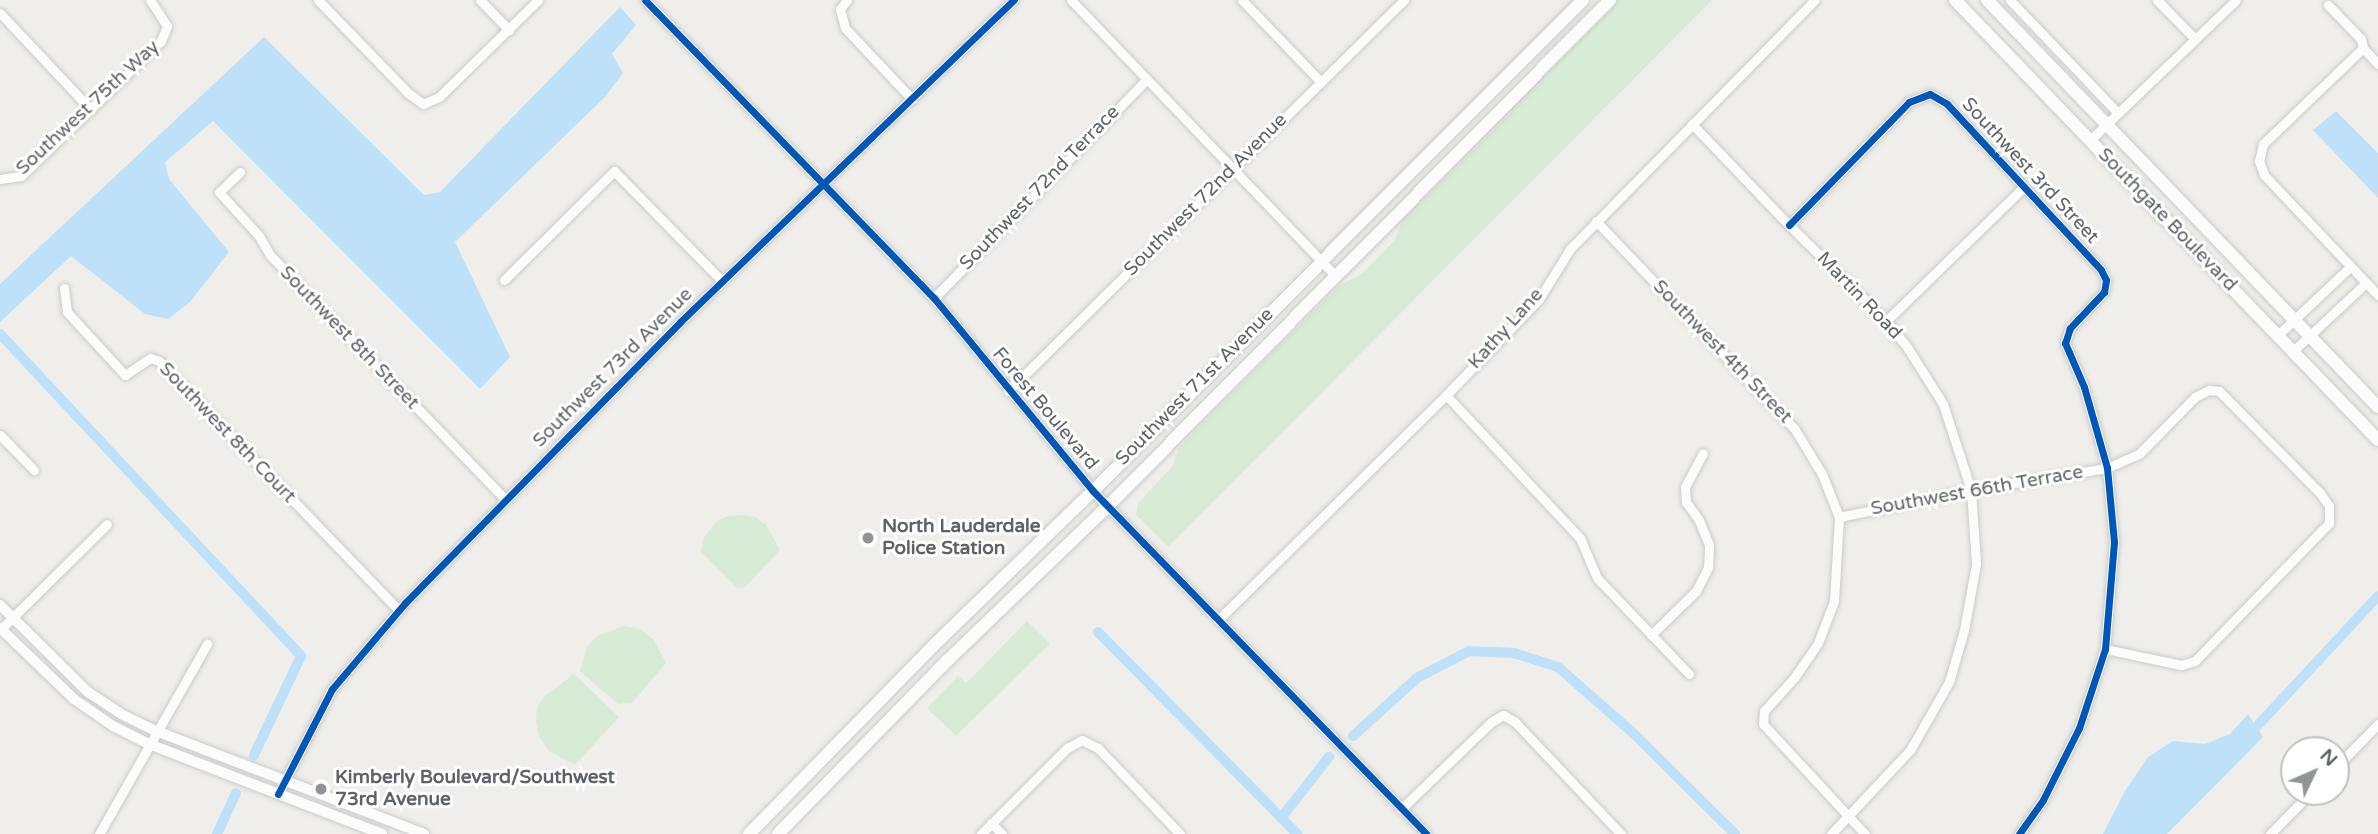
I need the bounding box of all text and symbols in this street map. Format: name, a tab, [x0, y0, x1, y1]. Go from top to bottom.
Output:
street label: Southwest 75th Way	[12, 36, 164, 180]
street label: Southwest 3rd Street	[1957, 94, 2103, 248]
street label: Southwest 72nd Terrace	[955, 101, 1125, 275]
street label: Southwest 72nd Avenue	[1120, 109, 1292, 281]
street label: Southgate Boulevard	[2093, 144, 2241, 296]
street label: Martin Road	[1812, 248, 1906, 344]
street label: Southwest 8th Street	[275, 262, 423, 414]
street label: Southwest 4th Street	[1648, 276, 1796, 428]
street label: Southwest 73rd Avenue	[529, 284, 697, 452]
street label: Kathy Lane	[1464, 284, 1548, 374]
street label: Southwest 71st Avenue	[1111, 303, 1279, 471]
street label: Forest Boulevard	[987, 343, 1103, 475]
street label: Southwest 8th Court	[154, 358, 300, 508]
street label: Southwest 66th Terrace	[1869, 461, 2085, 521]
place label: North Lauderdale Police Station	[882, 516, 1041, 560]
marker: North Lauderdale Police Station	[860, 530, 876, 546]
north arrow	[2280, 736, 2350, 806]
text: N	[2315, 745, 2342, 771]
place label: Kimberly Boulevard/Southwest 73rd Avenue	[335, 767, 615, 811]
marker: Kimberly Boulevard/Southwest 73rd Avenue	[313, 781, 329, 797]

